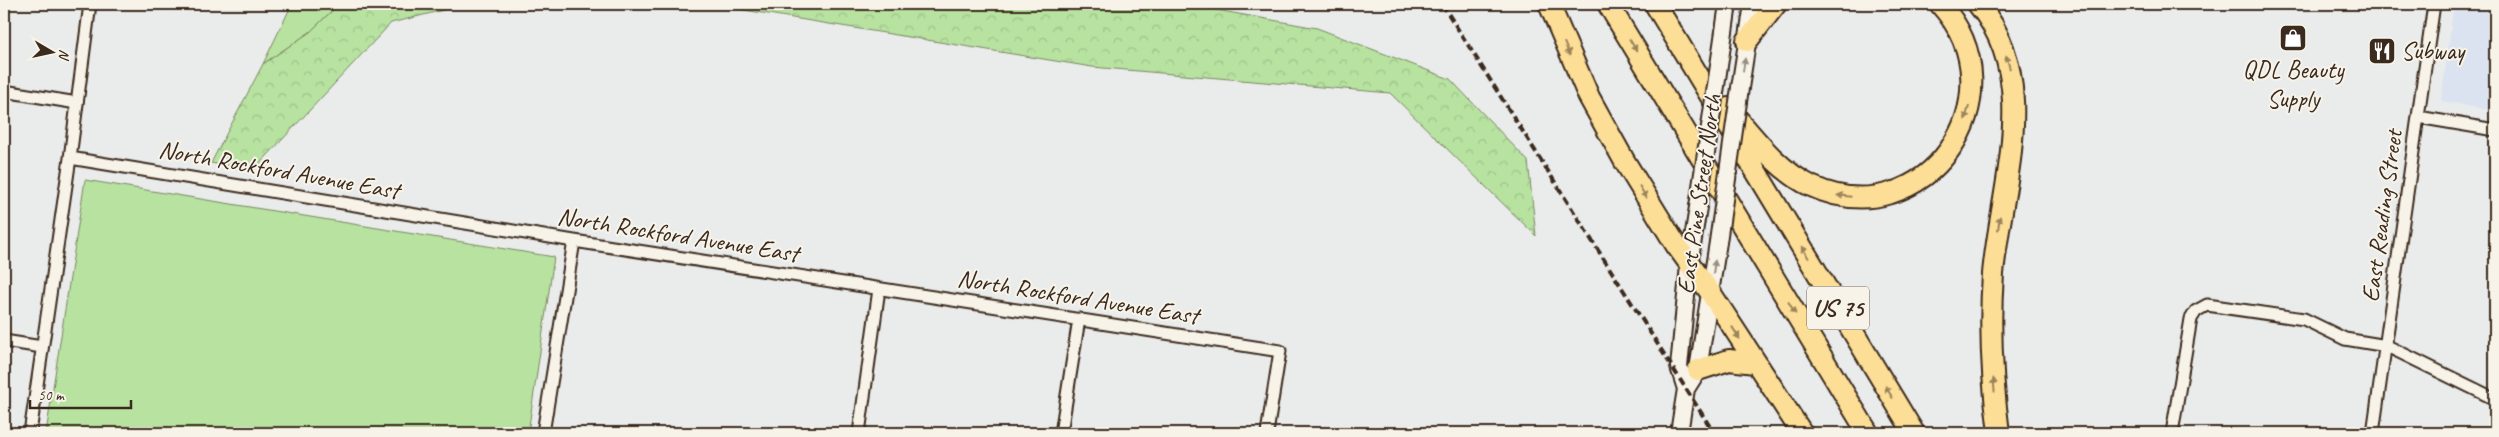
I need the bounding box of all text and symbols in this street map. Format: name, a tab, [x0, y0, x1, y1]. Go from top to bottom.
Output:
shop icon: QDL Beauty Supply	[2278, 23, 2308, 53]
north arrow	[28, 28, 78, 78]
place label: Subway	[2401, 35, 2466, 67]
restaurant icon: Subway	[2367, 36, 2397, 66]
one-way arrow	[1629, 39, 1638, 52]
one-way arrow	[1564, 42, 1572, 56]
text: N	[55, 48, 73, 62]
one-way arrow	[2004, 54, 2012, 70]
place label: QDL Beauty Supply	[2243, 54, 2345, 115]
one-way arrow	[1740, 56, 1748, 72]
street label: East Pine Street North	[1669, 92, 1729, 296]
one-way arrow	[1963, 106, 1971, 121]
street label: East Reading Street	[2354, 125, 2410, 304]
street label: North Rockford Avenue East	[156, 133, 405, 208]
one-way arrow	[1639, 186, 1648, 199]
one-way arrow	[1836, 192, 1852, 200]
street label: North Rockford Avenue East	[555, 200, 804, 270]
one-way arrow	[1995, 215, 2003, 231]
one-way arrow	[1800, 246, 1809, 259]
one-way arrow	[1710, 259, 1718, 275]
street label: North Rockford Avenue East	[955, 262, 1204, 332]
road number: US 75	[1807, 286, 1869, 330]
one-way arrow	[1788, 302, 1797, 315]
one-way arrow	[1732, 327, 1741, 340]
scale bar	[30, 377, 131, 409]
one-way arrow	[1989, 377, 1997, 393]
one-way arrow	[1884, 385, 1893, 398]
text: 50 m	[38, 386, 65, 405]

